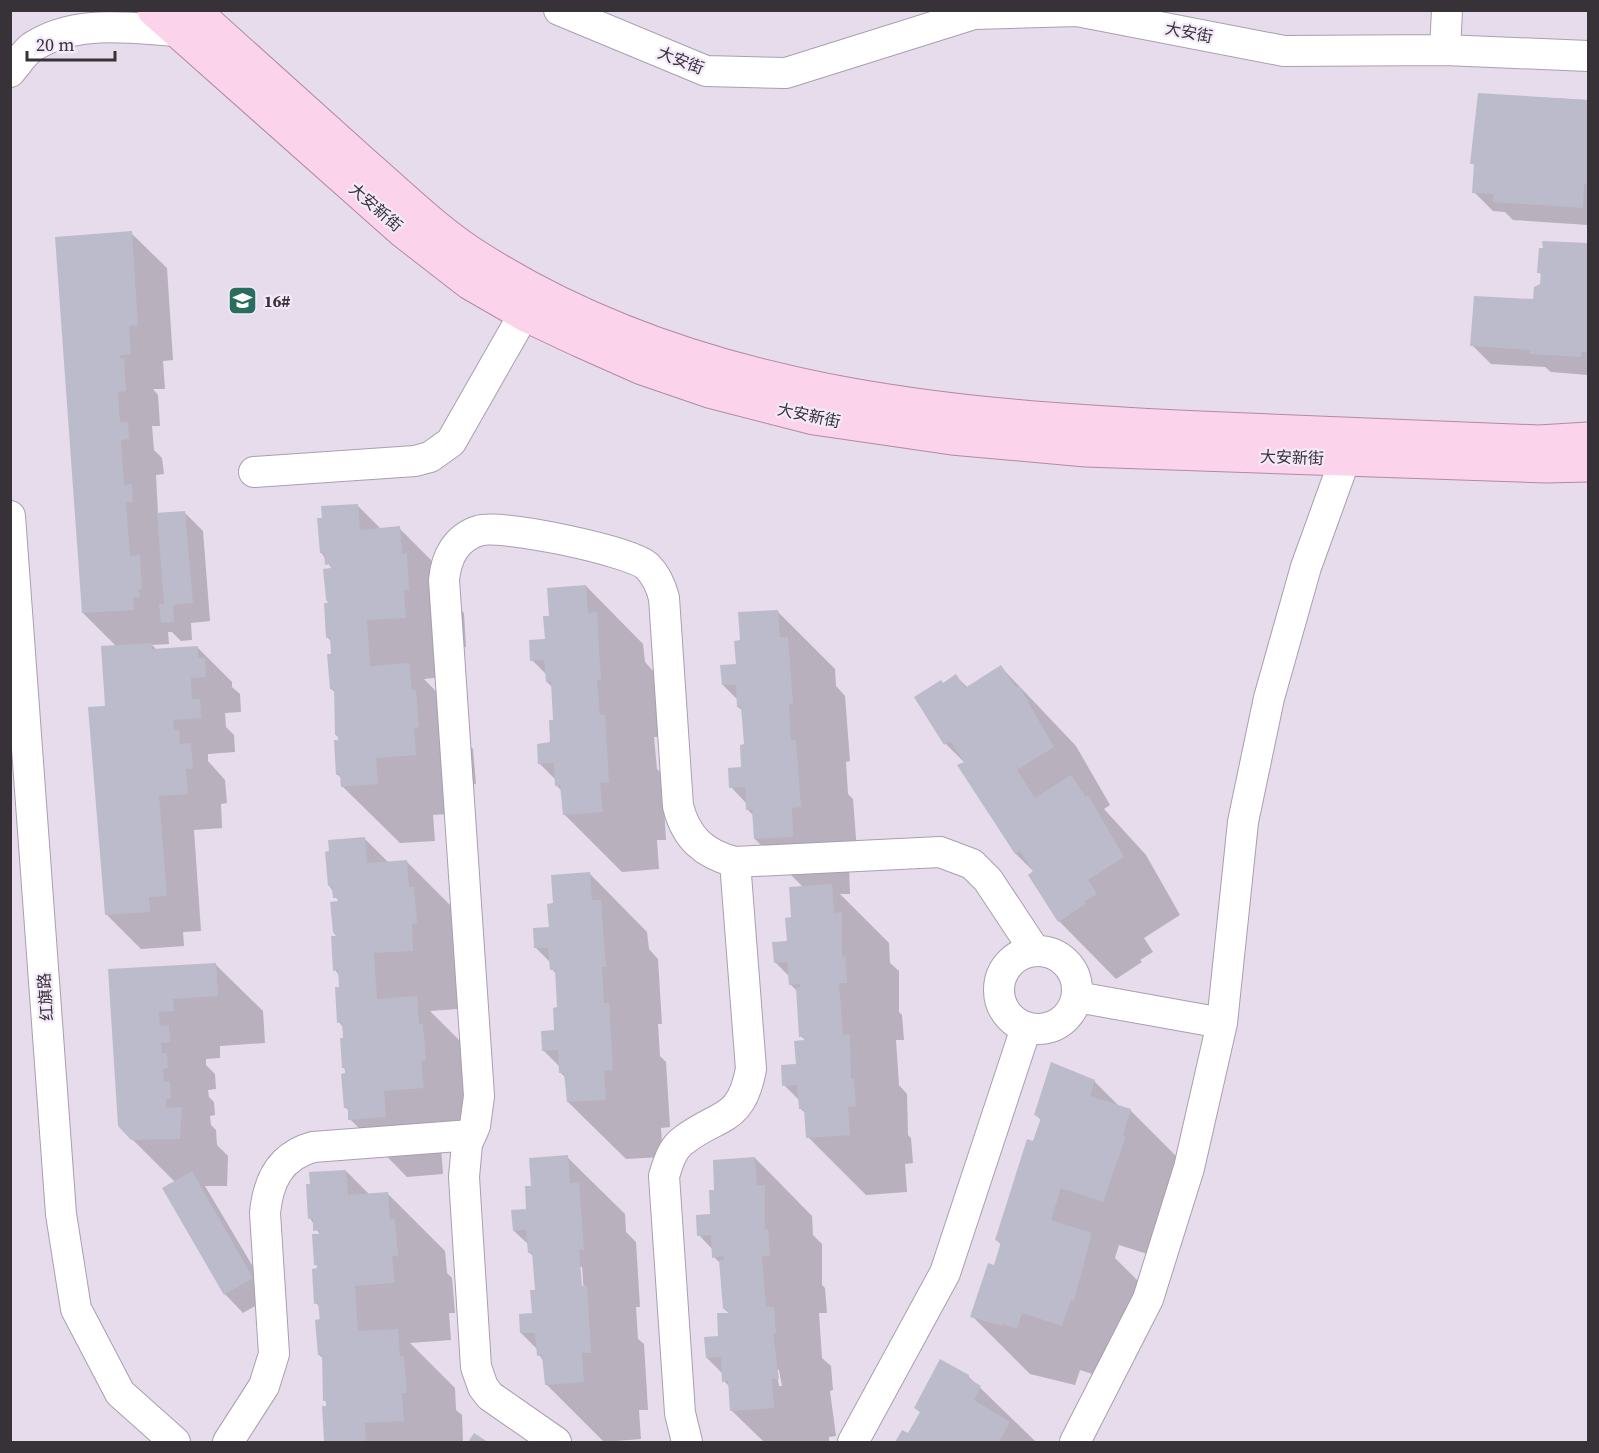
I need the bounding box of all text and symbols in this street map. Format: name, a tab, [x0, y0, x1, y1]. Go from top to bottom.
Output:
street label: 大安街	[1163, 17, 1215, 47]
scale bar	[27, 24, 116, 62]
text: 20 m	[36, 32, 74, 57]
street label: 大安街	[655, 41, 707, 79]
street label: 大安新街	[345, 178, 407, 236]
school or university icon: 16#	[227, 285, 259, 317]
place label: 16#	[264, 290, 290, 312]
street label: 大安新街	[775, 398, 843, 432]
street label: 大安新街	[1260, 445, 1324, 469]
street label: 红旗路	[32, 972, 58, 1022]

